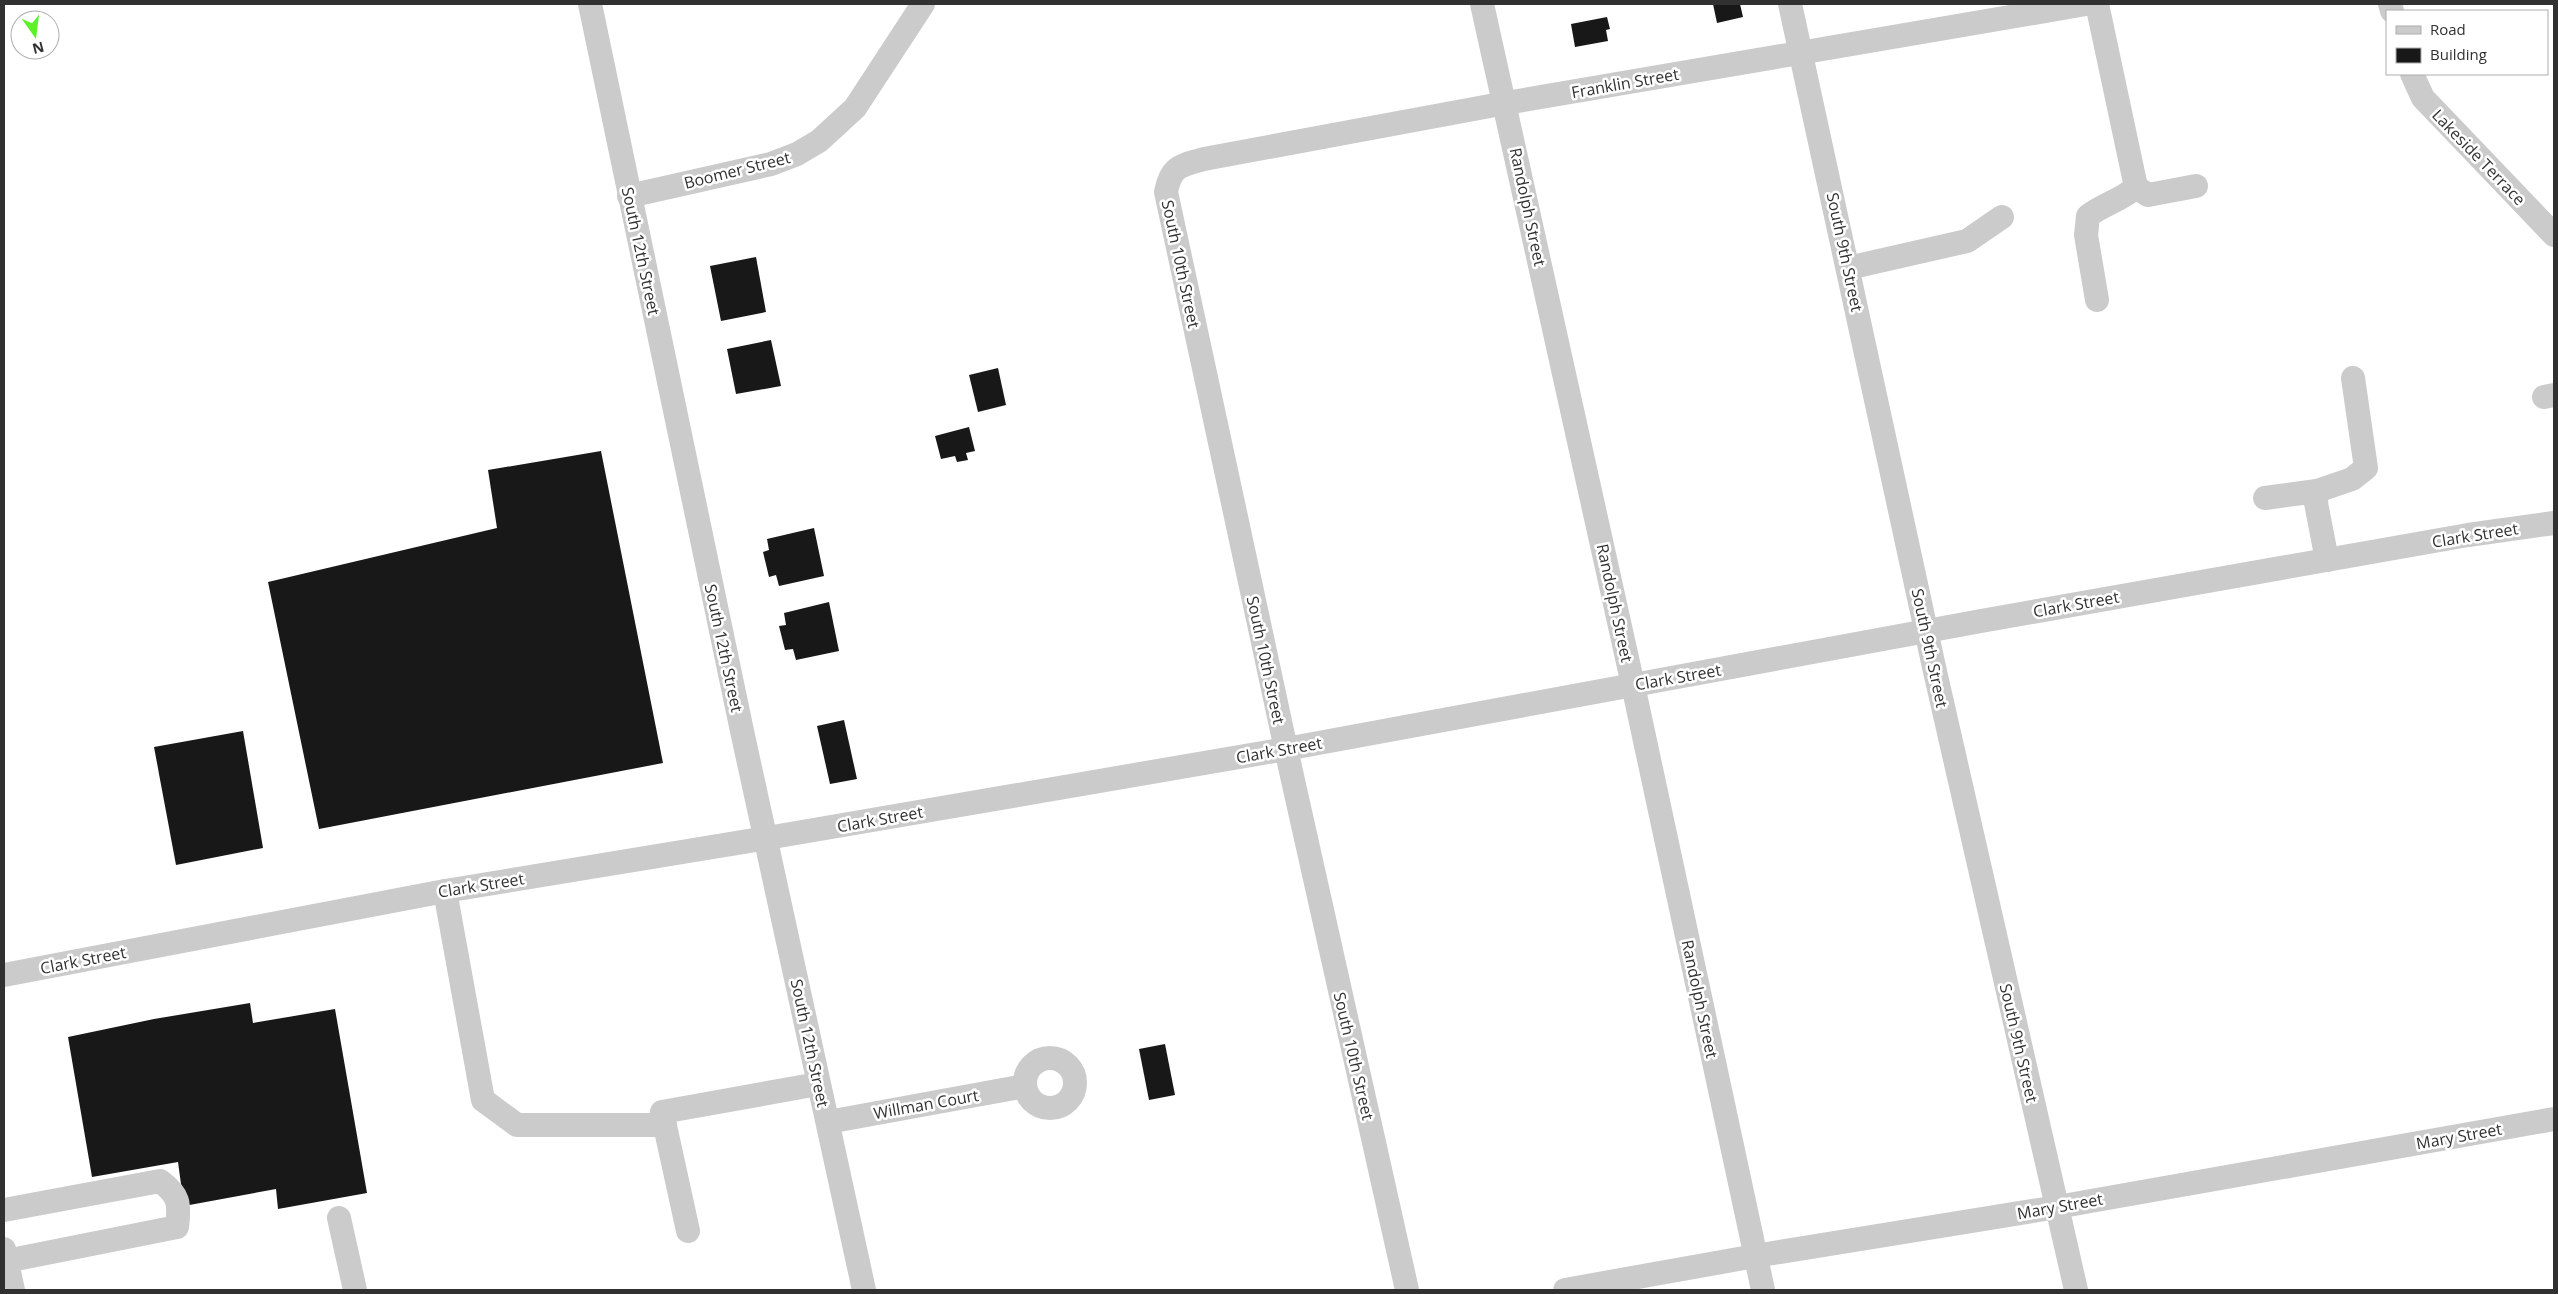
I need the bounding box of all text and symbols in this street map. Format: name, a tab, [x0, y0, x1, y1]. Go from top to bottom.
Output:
north arrow	[10, 10, 60, 60]
legend	[2386, 10, 2548, 75]
text: Road	[2430, 19, 2466, 39]
text: N	[30, 38, 46, 59]
text: Building	[2430, 44, 2487, 64]
street label: Franklin Street	[1570, 63, 1681, 103]
street label: Lakeside Terrace	[2427, 104, 2531, 210]
street label: Boomer Street	[682, 146, 793, 194]
street label: Randolph Street	[1505, 146, 1551, 268]
street label: South 12th Street	[617, 185, 665, 317]
street label: South 9th Street	[1822, 190, 1868, 314]
street label: South 10th Street	[1157, 198, 1205, 330]
street label: Clark Street	[2430, 517, 2520, 553]
street label: Randolph Street	[1592, 542, 1638, 664]
street label: South 12th Street	[700, 582, 748, 714]
street label: South 9th Street	[1907, 586, 1953, 710]
street label: Clark Street	[2031, 586, 2121, 622]
street label: South 10th Street	[1242, 594, 1290, 726]
street label: Clark Street	[1633, 659, 1723, 695]
street label: Clark Street	[1234, 732, 1324, 768]
street label: Clark Street	[835, 801, 925, 837]
street label: Clark Street	[436, 867, 526, 903]
street label: Randolph Street	[1677, 938, 1723, 1060]
street label: Clark Street	[38, 941, 128, 979]
street label: South 12th Street	[786, 977, 834, 1109]
street label: South 9th Street	[1995, 981, 2043, 1105]
street label: South 10th Street	[1329, 990, 1379, 1122]
street label: Willman Court	[872, 1084, 981, 1124]
street label: Mary Street	[2414, 1118, 2504, 1154]
street label: Mary Street	[2015, 1188, 2105, 1224]

